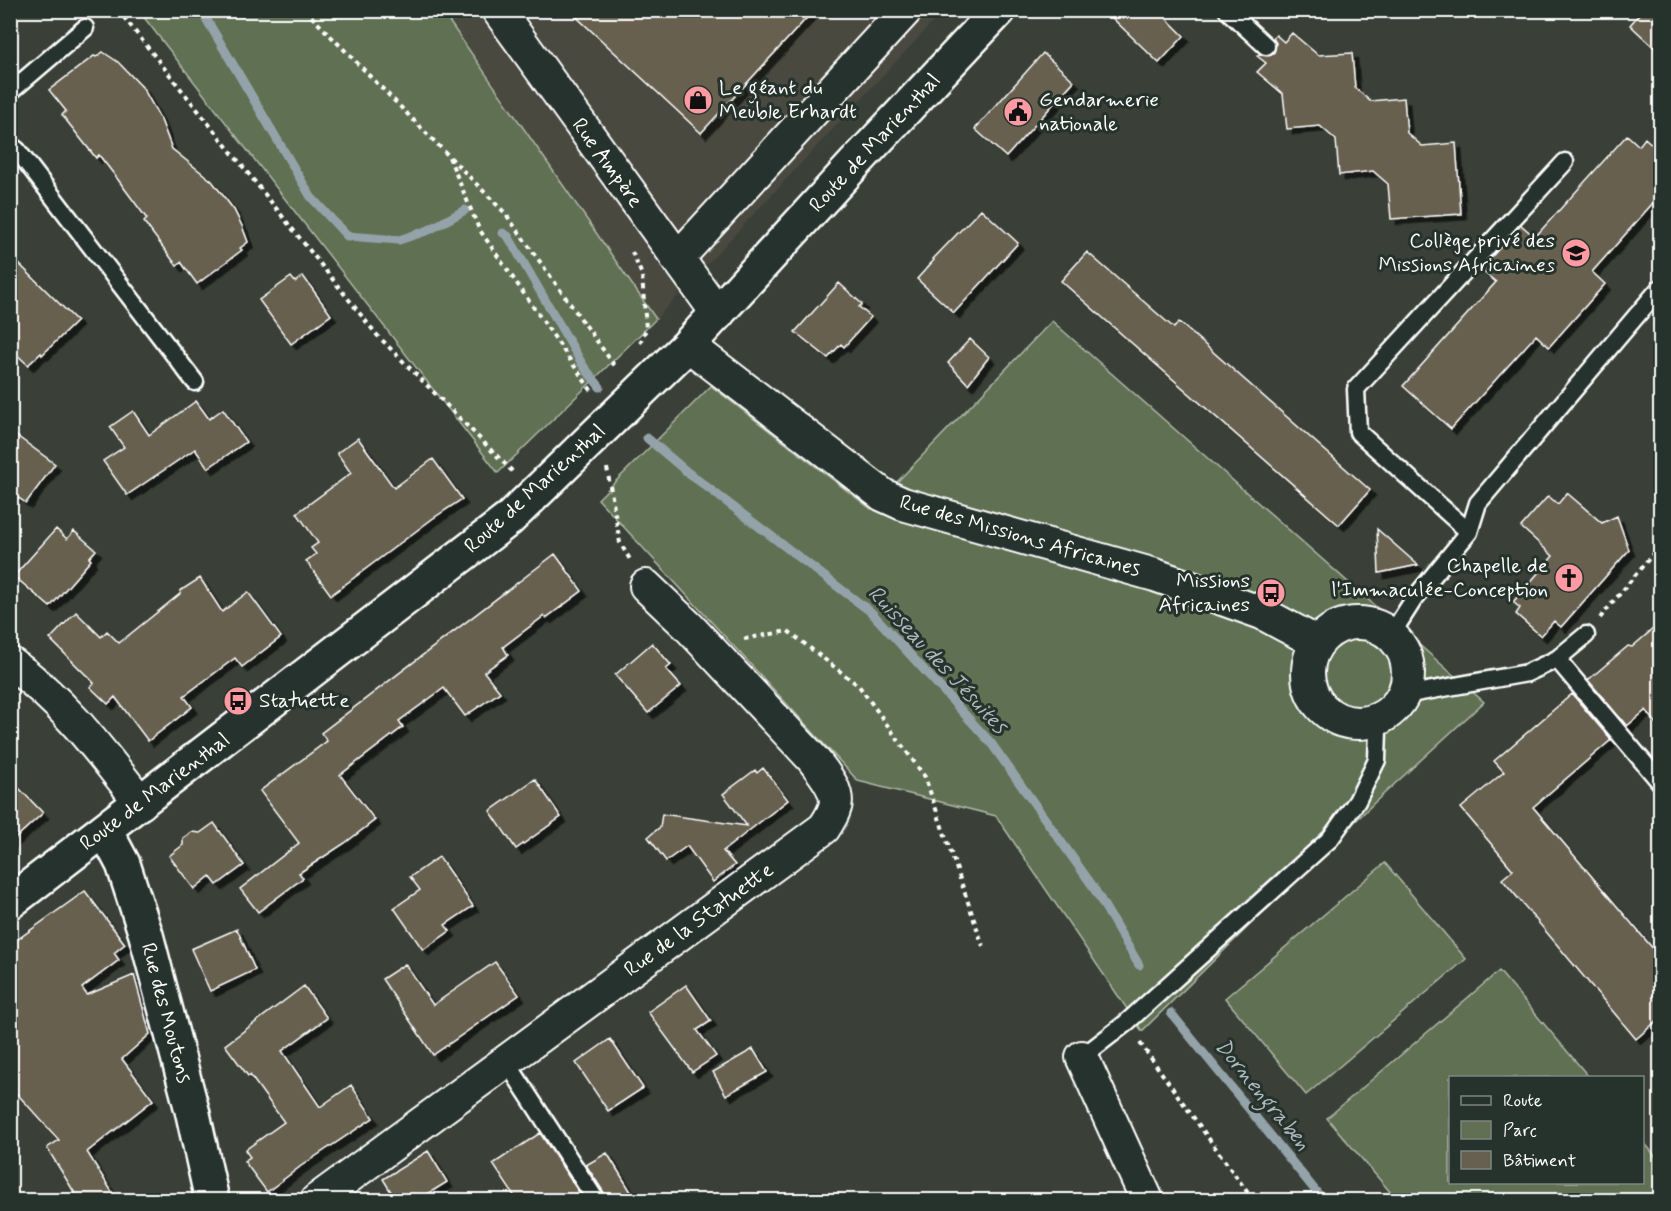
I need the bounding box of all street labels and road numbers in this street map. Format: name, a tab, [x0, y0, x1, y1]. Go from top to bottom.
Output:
street label: Route de Marienthal	[803, 67, 947, 219]
street label: Rue Ampère	[565, 113, 649, 213]
street label: Route de Marienthal	[458, 418, 612, 560]
street label: Rue des Missions Africaines	[896, 488, 1144, 584]
street label: Route de Marienthal	[74, 726, 236, 858]
street label: Rue de la Statuette	[619, 856, 779, 984]
street label: Rue des Moutons	[134, 940, 198, 1086]

